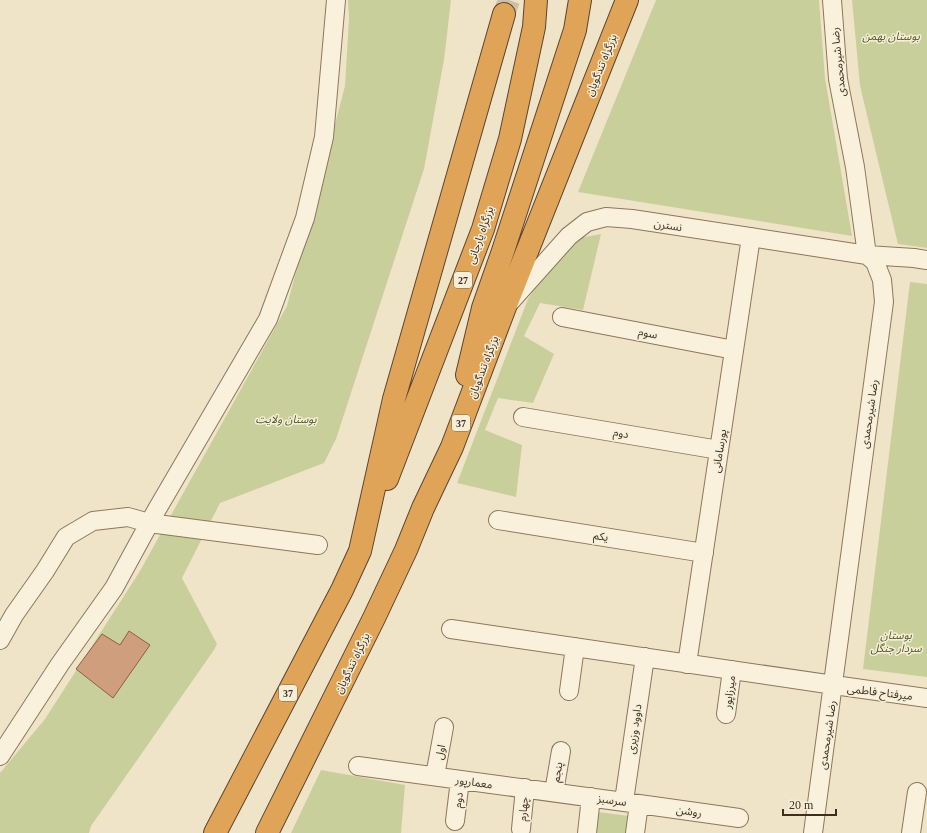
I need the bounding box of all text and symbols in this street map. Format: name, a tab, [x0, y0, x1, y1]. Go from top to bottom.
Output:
street label: رضا شیرمحمدی	[828, 27, 849, 97]
park label: بوستان بهمن	[862, 30, 921, 43]
street label: بزرگراه تندگویان	[583, 32, 620, 98]
street label: بزرگراه یارجانی	[465, 205, 496, 266]
street label: نسترن	[653, 217, 683, 234]
road number: 27	[454, 272, 472, 288]
street label: سوم	[637, 325, 659, 343]
street label: بزرگراه تندگویان	[466, 334, 501, 400]
street label: رضا شیرمحمدی	[858, 379, 881, 449]
park label: بوستان ولایت	[256, 413, 318, 426]
road number: 37	[452, 415, 470, 431]
street label: دوم	[612, 426, 630, 442]
street label: پورسامانی	[710, 428, 730, 474]
street label: یکم	[592, 529, 609, 546]
park label: بوستان سردار جنگل	[870, 629, 922, 655]
street label: بزرگراه تندگویان	[332, 631, 373, 696]
street label: میرزاپور	[721, 675, 739, 711]
street label: میرفتاح فاطمی	[846, 682, 914, 704]
road number: 37	[279, 685, 297, 701]
street label: رضا شیرمحمدی	[816, 700, 839, 770]
street label: داوود وزیری	[625, 703, 644, 755]
street label: اول	[433, 743, 448, 761]
street label: پنجم	[549, 761, 567, 783]
street label: معمارپور	[453, 773, 494, 793]
scale bar	[783, 791, 836, 817]
street label: دوم	[451, 792, 467, 809]
street label: سرسبز	[595, 792, 628, 809]
street label: چهارم	[516, 796, 532, 822]
text: 20 m	[789, 798, 814, 812]
street label: روشن	[675, 803, 703, 820]

